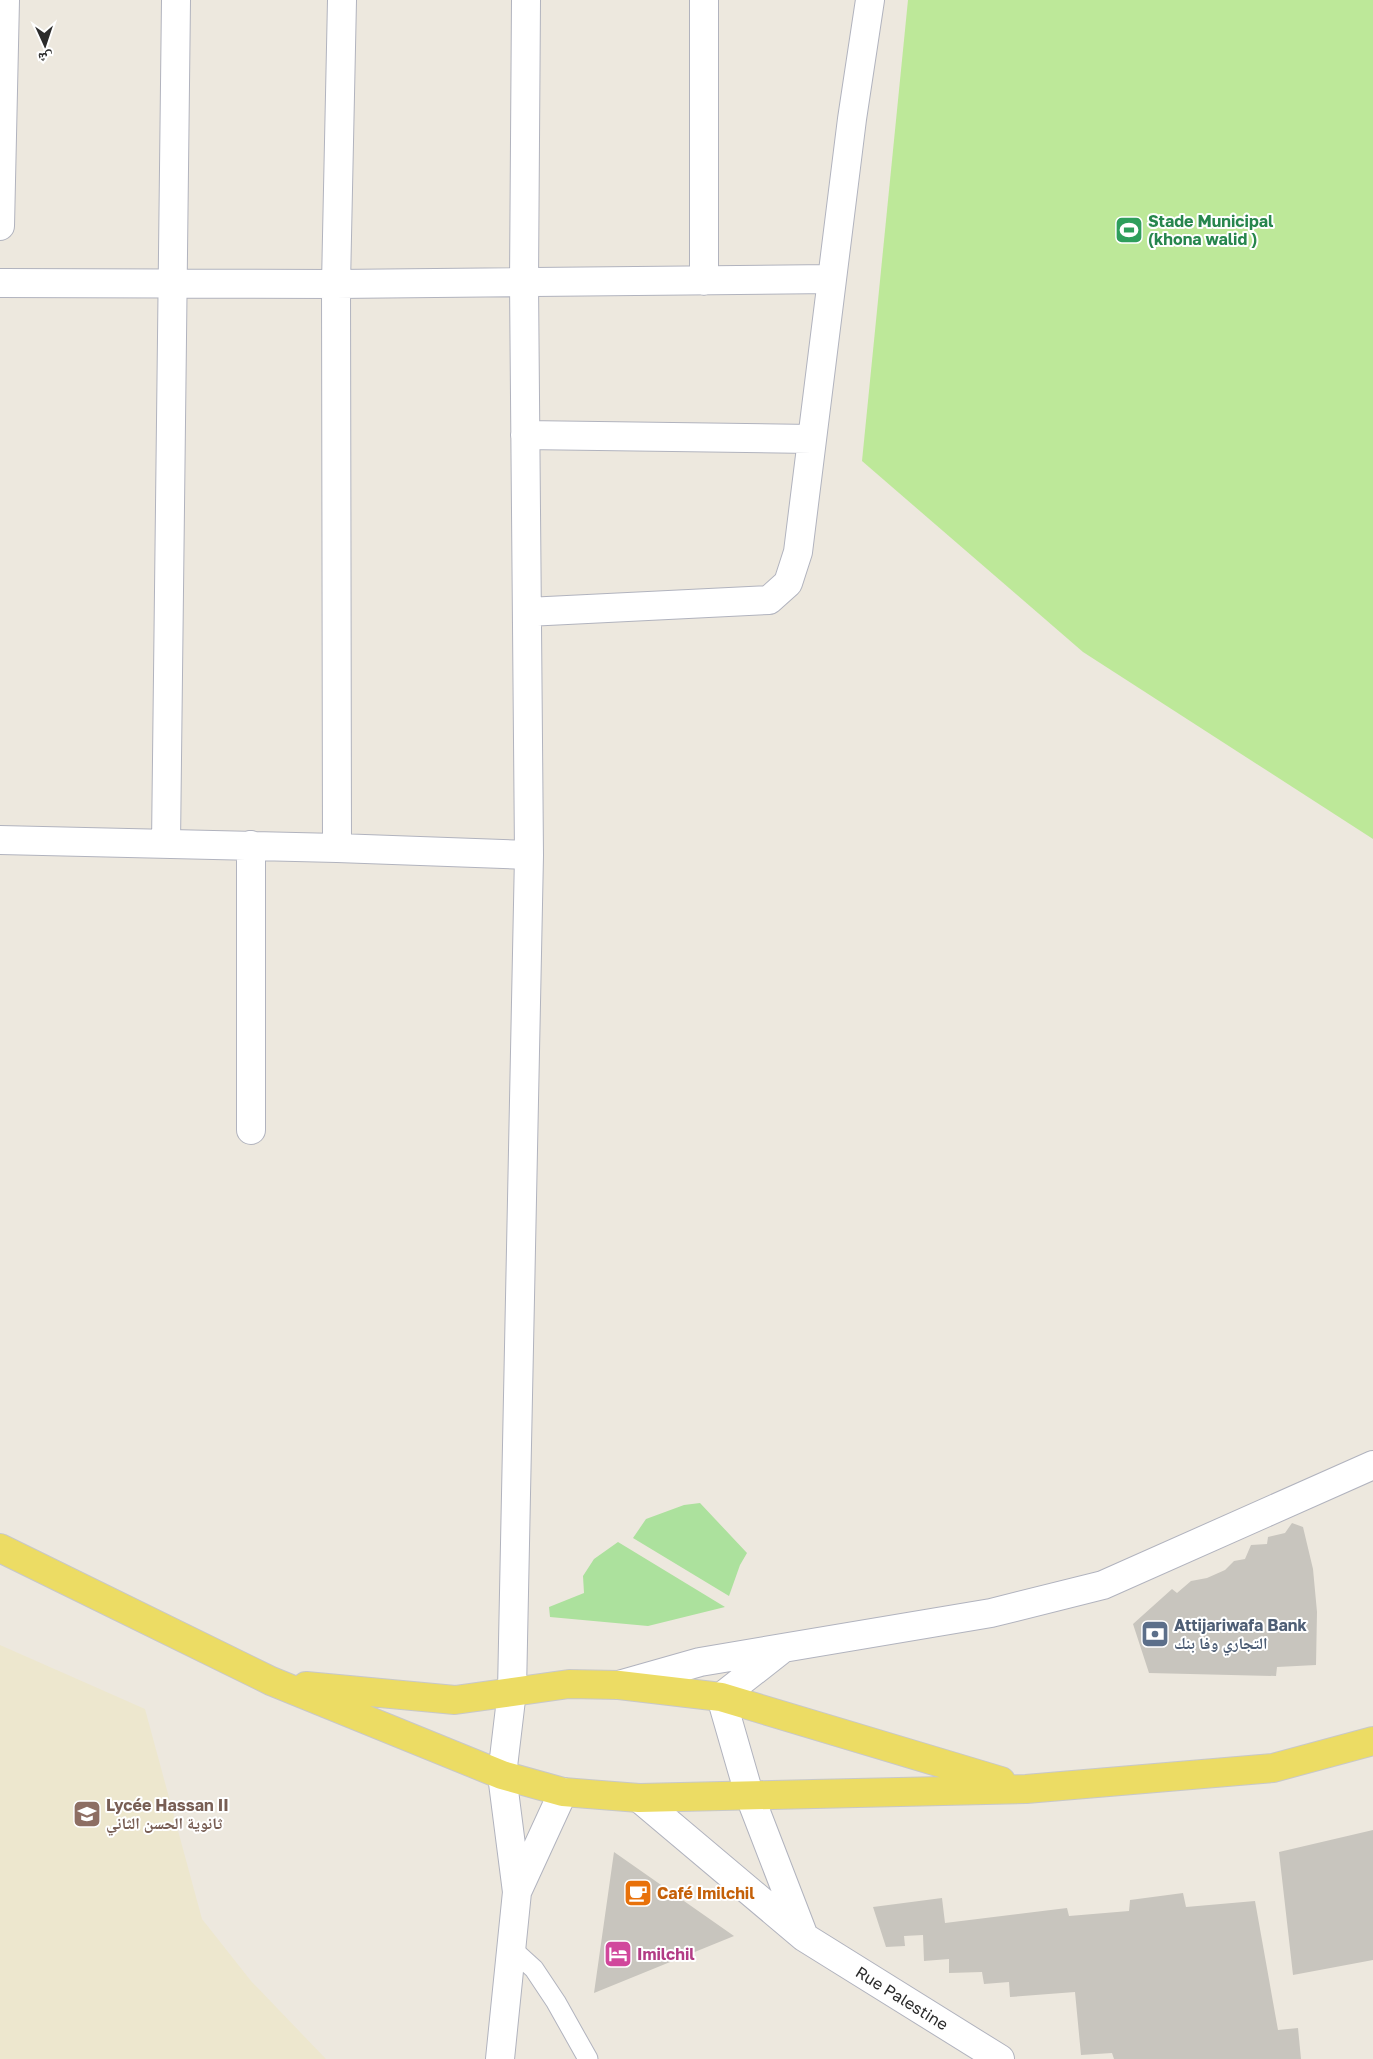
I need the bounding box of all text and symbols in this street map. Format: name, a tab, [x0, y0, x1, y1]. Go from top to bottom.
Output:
north arrow	[20, 20, 70, 70]
text: ش	[38, 49, 54, 67]
place label: Stade Municipal (khona walid )	[1148, 211, 1274, 249]
sports icon: Stade Municipal (khona walid )	[1114, 215, 1144, 245]
place label: Attijariwafa Bank التجاري وفا بنك	[1174, 1615, 1307, 1656]
bank icon: Attijariwafa Bank التجاري وفا بنك	[1140, 1619, 1170, 1649]
place label: Lycée Hassan II ثانوية الحسن الثاني	[106, 1795, 229, 1836]
school or university icon: Lycée Hassan II ثانوية الحسن الثاني	[72, 1799, 102, 1829]
cafe icon: Café Imilchil	[623, 1878, 653, 1908]
place label: Café Imilchil	[657, 1883, 755, 1903]
hotel icon: Imilchil	[603, 1939, 633, 1969]
place label: Imilchil	[637, 1944, 695, 1964]
street label: Rue Palestine	[852, 1962, 952, 2034]

